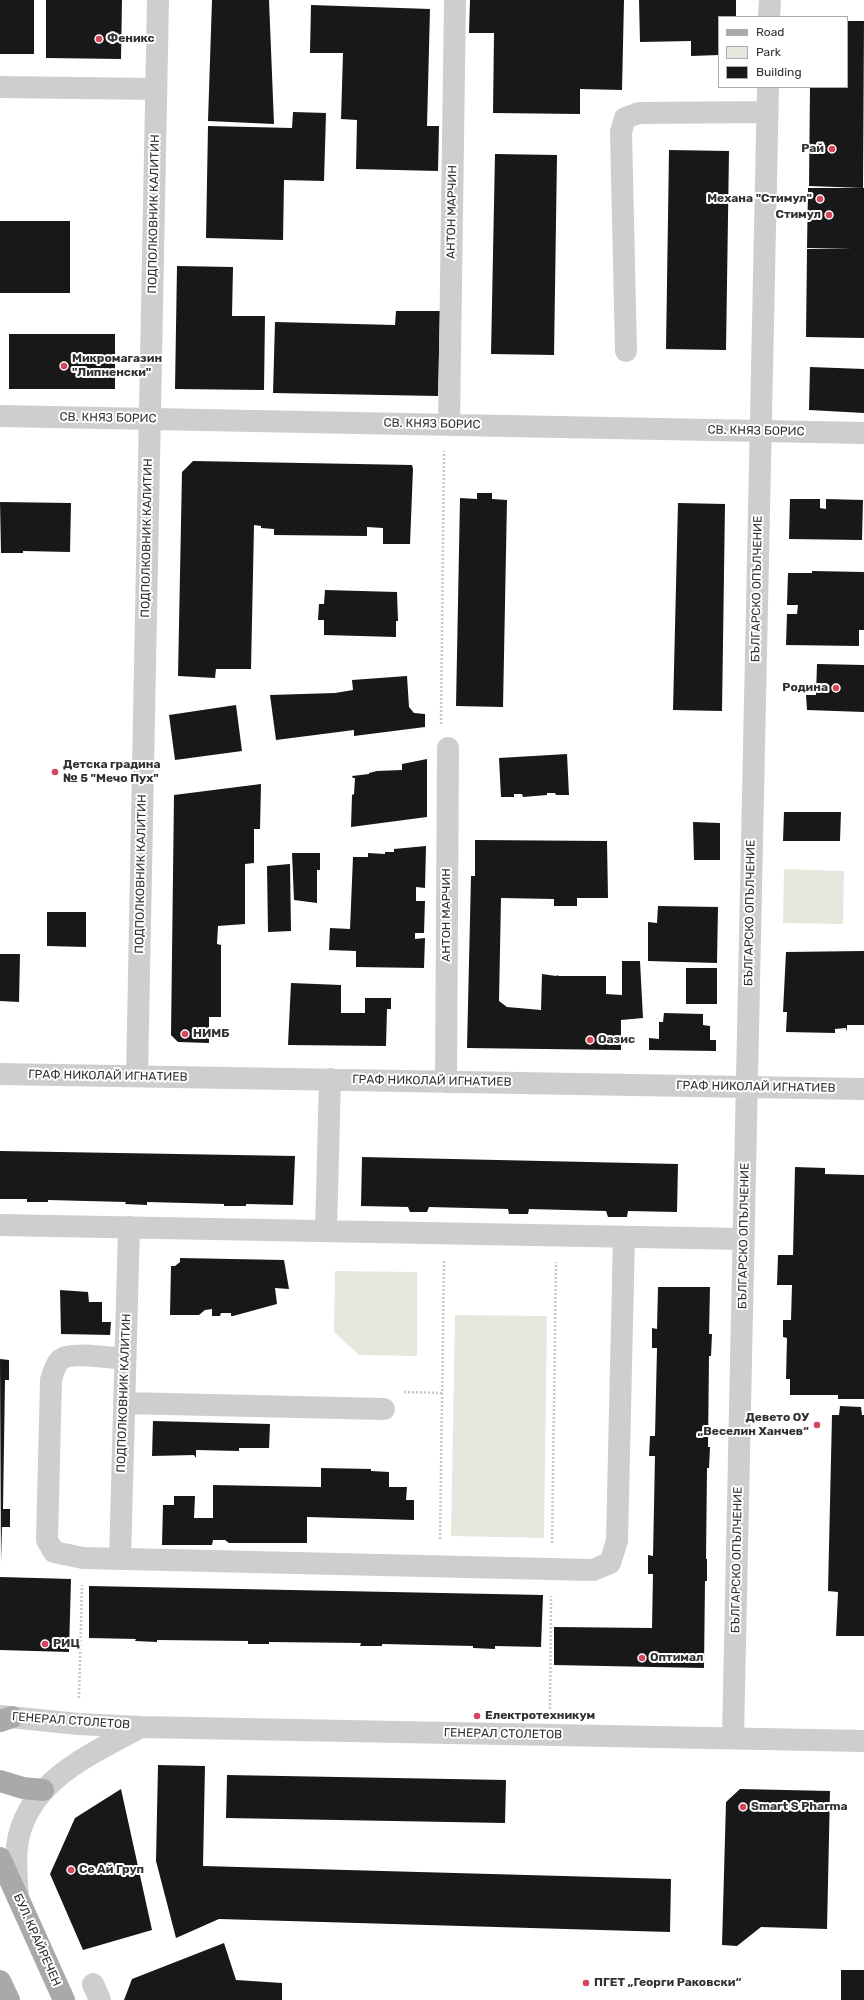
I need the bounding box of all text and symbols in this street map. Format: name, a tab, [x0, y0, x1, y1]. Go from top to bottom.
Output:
legend	[718, 16, 848, 88]
text: Road	[756, 25, 784, 39]
place label: Феникс	[107, 32, 155, 46]
marker: Феникс	[94, 34, 104, 44]
text: Park	[756, 45, 781, 59]
text: Building	[756, 65, 802, 79]
street label: ПОДПОЛКОВНИК КАЛИТИН	[145, 134, 163, 294]
place label: Рай	[801, 142, 824, 156]
marker: Рай	[827, 144, 837, 154]
street label: АНТОН МАРЧИН	[444, 165, 460, 259]
place label: Механа "Стимул"	[707, 192, 812, 206]
marker: Механа "Стимул"	[815, 194, 825, 204]
place label: Стимул	[775, 208, 821, 222]
marker: Стимул	[824, 210, 834, 220]
place label: Микромагазин "Липненски"	[72, 352, 162, 380]
marker: Микромагазин "Липненски"	[59, 361, 69, 371]
street label: СВ. КНЯЗ БОРИС	[59, 410, 157, 426]
street label: СВ. КНЯЗ БОРИС	[383, 416, 481, 432]
street label: СВ. КНЯЗ БОРИС	[707, 423, 805, 439]
street label: ПОДПОЛКОВНИК КАЛИТИН	[138, 458, 156, 618]
street label: БЪЛГАРСКО ОПЪЛЧЕНИЕ	[749, 516, 765, 662]
place label: Родина	[782, 681, 828, 695]
marker: Родина	[831, 683, 841, 693]
place label: Детска градина № 5 "Мечо Пух"	[63, 758, 160, 786]
marker: Детска градина № 5 "Мечо Пух"	[50, 767, 60, 777]
street label: ПОДПОЛКОВНИК КАЛИТИН	[132, 794, 150, 954]
street label: БЪЛГАРСКО ОПЪЛЧЕНИЕ	[742, 840, 758, 986]
street label: АНТОН МАРЧИН	[440, 868, 454, 962]
place label: НИМБ	[193, 1027, 229, 1041]
marker: НИМБ	[180, 1029, 190, 1039]
place label: Оазис	[598, 1033, 635, 1047]
marker: Оазис	[585, 1035, 595, 1045]
street label: ГРАФ НИКОЛАЙ ИГНАТИЕВ	[28, 1067, 188, 1085]
street label: ГРАФ НИКОЛАЙ ИГНАТИЕВ	[352, 1072, 512, 1090]
street label: ГРАФ НИКОЛАЙ ИГНАТИЕВ	[676, 1078, 836, 1096]
street label: БЪЛГАРСКО ОПЪЛЧЕНИЕ	[736, 1163, 752, 1309]
street label: ПОДПОЛКОВНИК КАЛИТИН	[114, 1313, 134, 1473]
place label: Девето ОУ „Веселин Ханчев“	[697, 1411, 809, 1439]
marker: Девето ОУ „Веселин Ханчев“	[812, 1420, 822, 1430]
street label: БЪЛГАРСКО ОПЪЛЧЕНИЕ	[729, 1487, 745, 1633]
place label: РИЦ	[53, 1637, 80, 1651]
marker: РИЦ	[40, 1639, 50, 1649]
place label: Оптимал	[650, 1651, 704, 1665]
marker: Оптимал	[637, 1653, 647, 1663]
place label: Електротехникум	[485, 1709, 595, 1723]
street label: ГЕНЕРАЛ СТОЛЕТОВ	[11, 1710, 131, 1732]
marker: Електротехникум	[472, 1711, 482, 1721]
street label: ГЕНЕРАЛ СТОЛЕТОВ	[444, 1726, 562, 1742]
place label: Smart S Pharma	[751, 1800, 848, 1814]
marker: Smart S Pharma	[738, 1802, 748, 1812]
place label: Се Ай Груп	[79, 1863, 144, 1877]
marker: Се Ай Груп	[66, 1865, 76, 1875]
street label: БУЛ. КРАЙРЕЧЕН	[10, 1892, 64, 1988]
place label: ПГЕТ „Георги Раковски“	[594, 1976, 741, 1990]
marker: ПГЕТ „Георги Раковски“	[581, 1978, 591, 1988]

